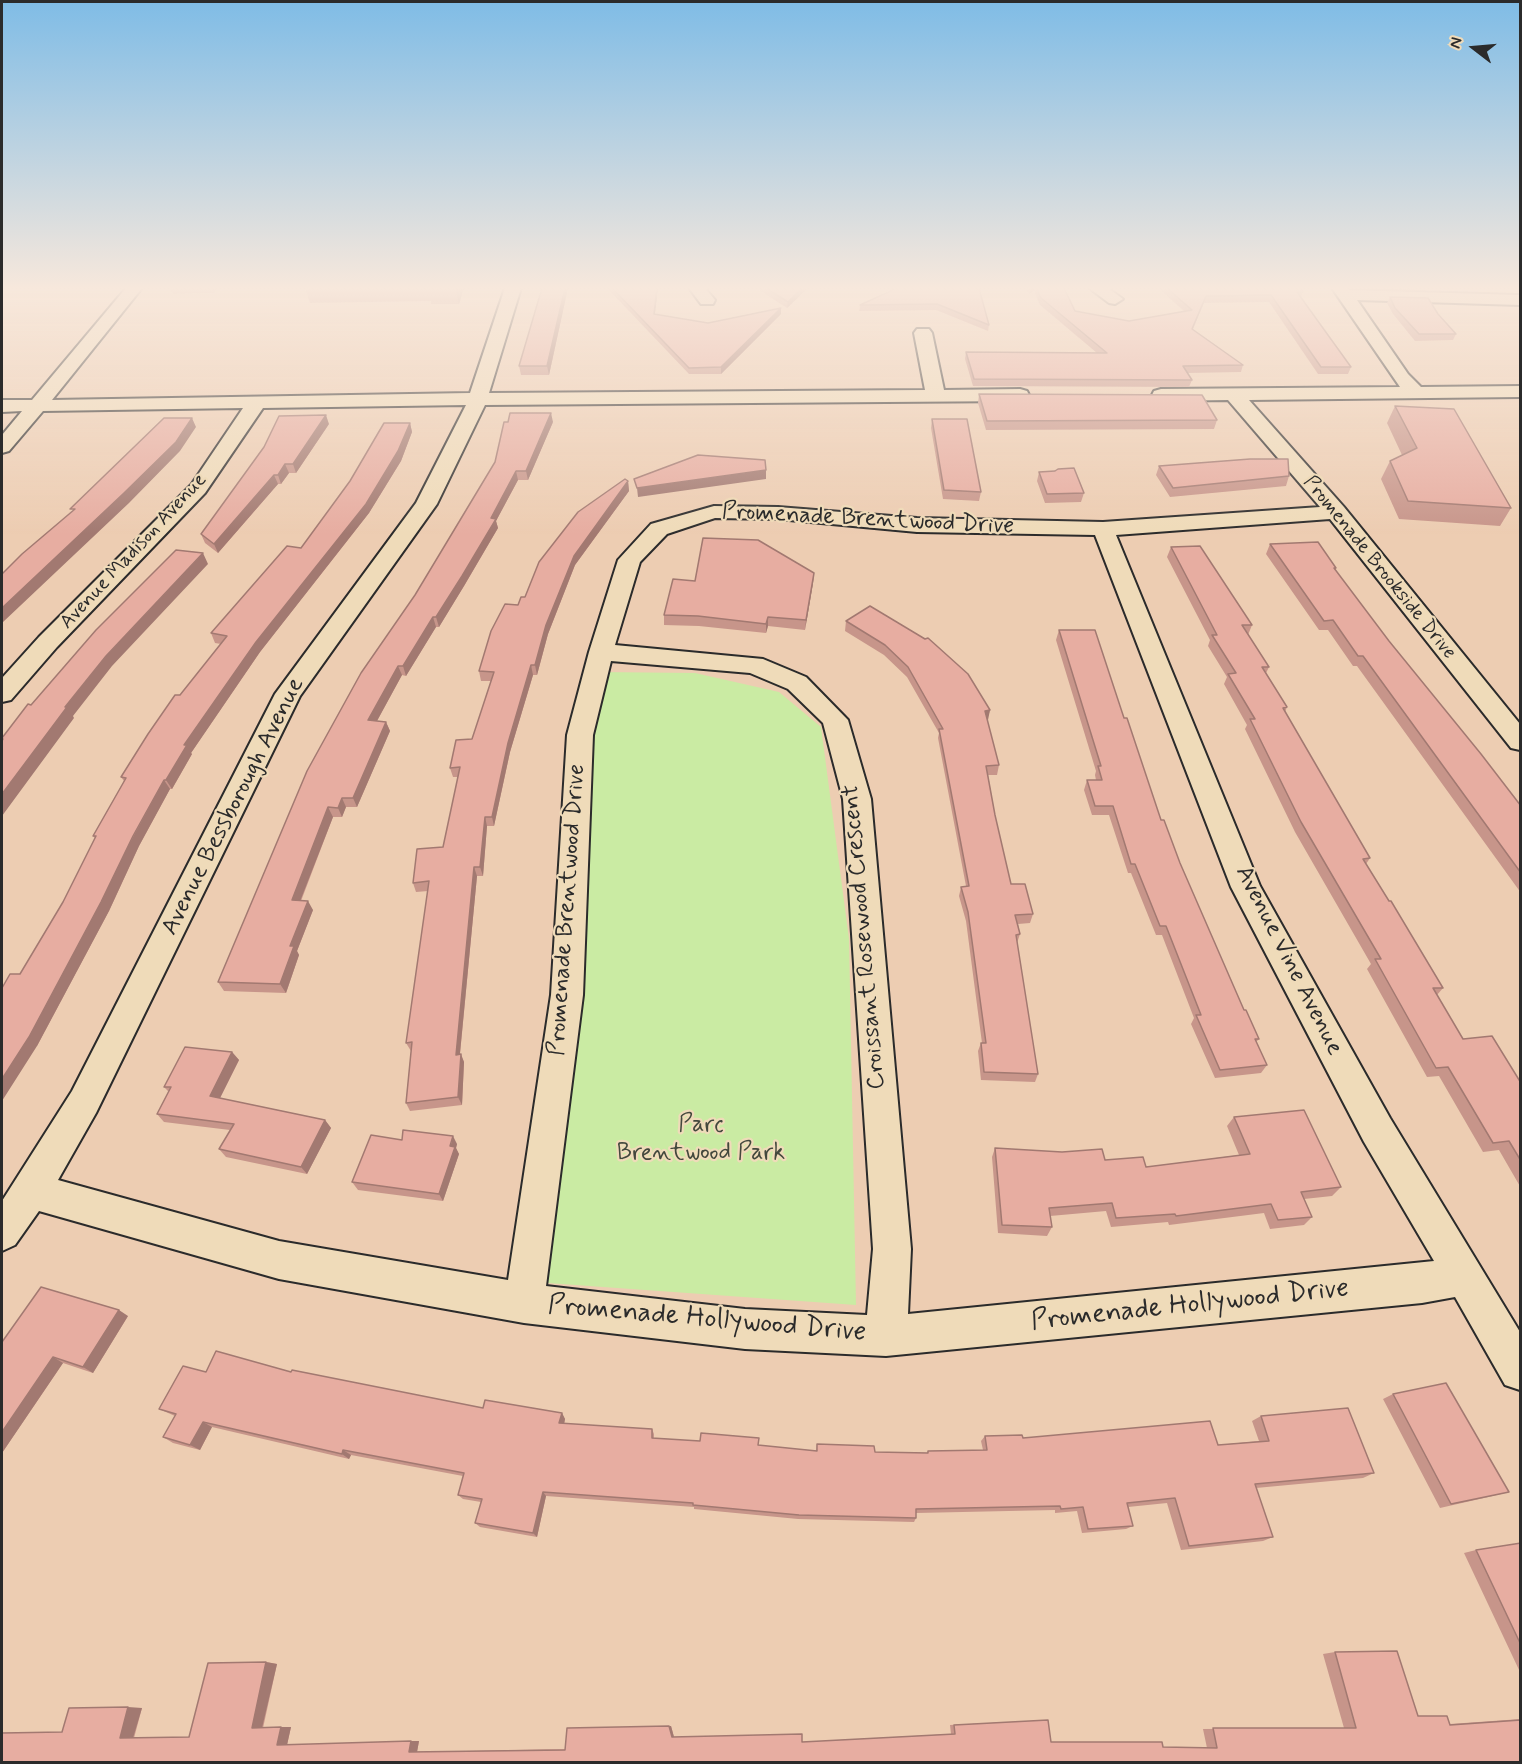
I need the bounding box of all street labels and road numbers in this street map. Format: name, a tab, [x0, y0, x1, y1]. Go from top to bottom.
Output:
street label: Avenue Madison Avenue	[56, 469, 212, 635]
street label: Promenade Brookside Drive	[1297, 471, 1461, 665]
street label: Promenade Brentwood Drive	[721, 498, 1015, 542]
street label: Avenue Bessborough Avenue	[156, 673, 312, 941]
street label: Promenade Brentwood Drive	[543, 763, 593, 1057]
street label: Croissant Rosewood Crescent	[837, 783, 893, 1091]
street label: Avenue Vine Avenue	[1228, 862, 1348, 1060]
street label: Promenade Hollywood Drive	[1029, 1273, 1351, 1339]
street label: Promenade Hollywood Drive	[546, 1289, 868, 1351]

